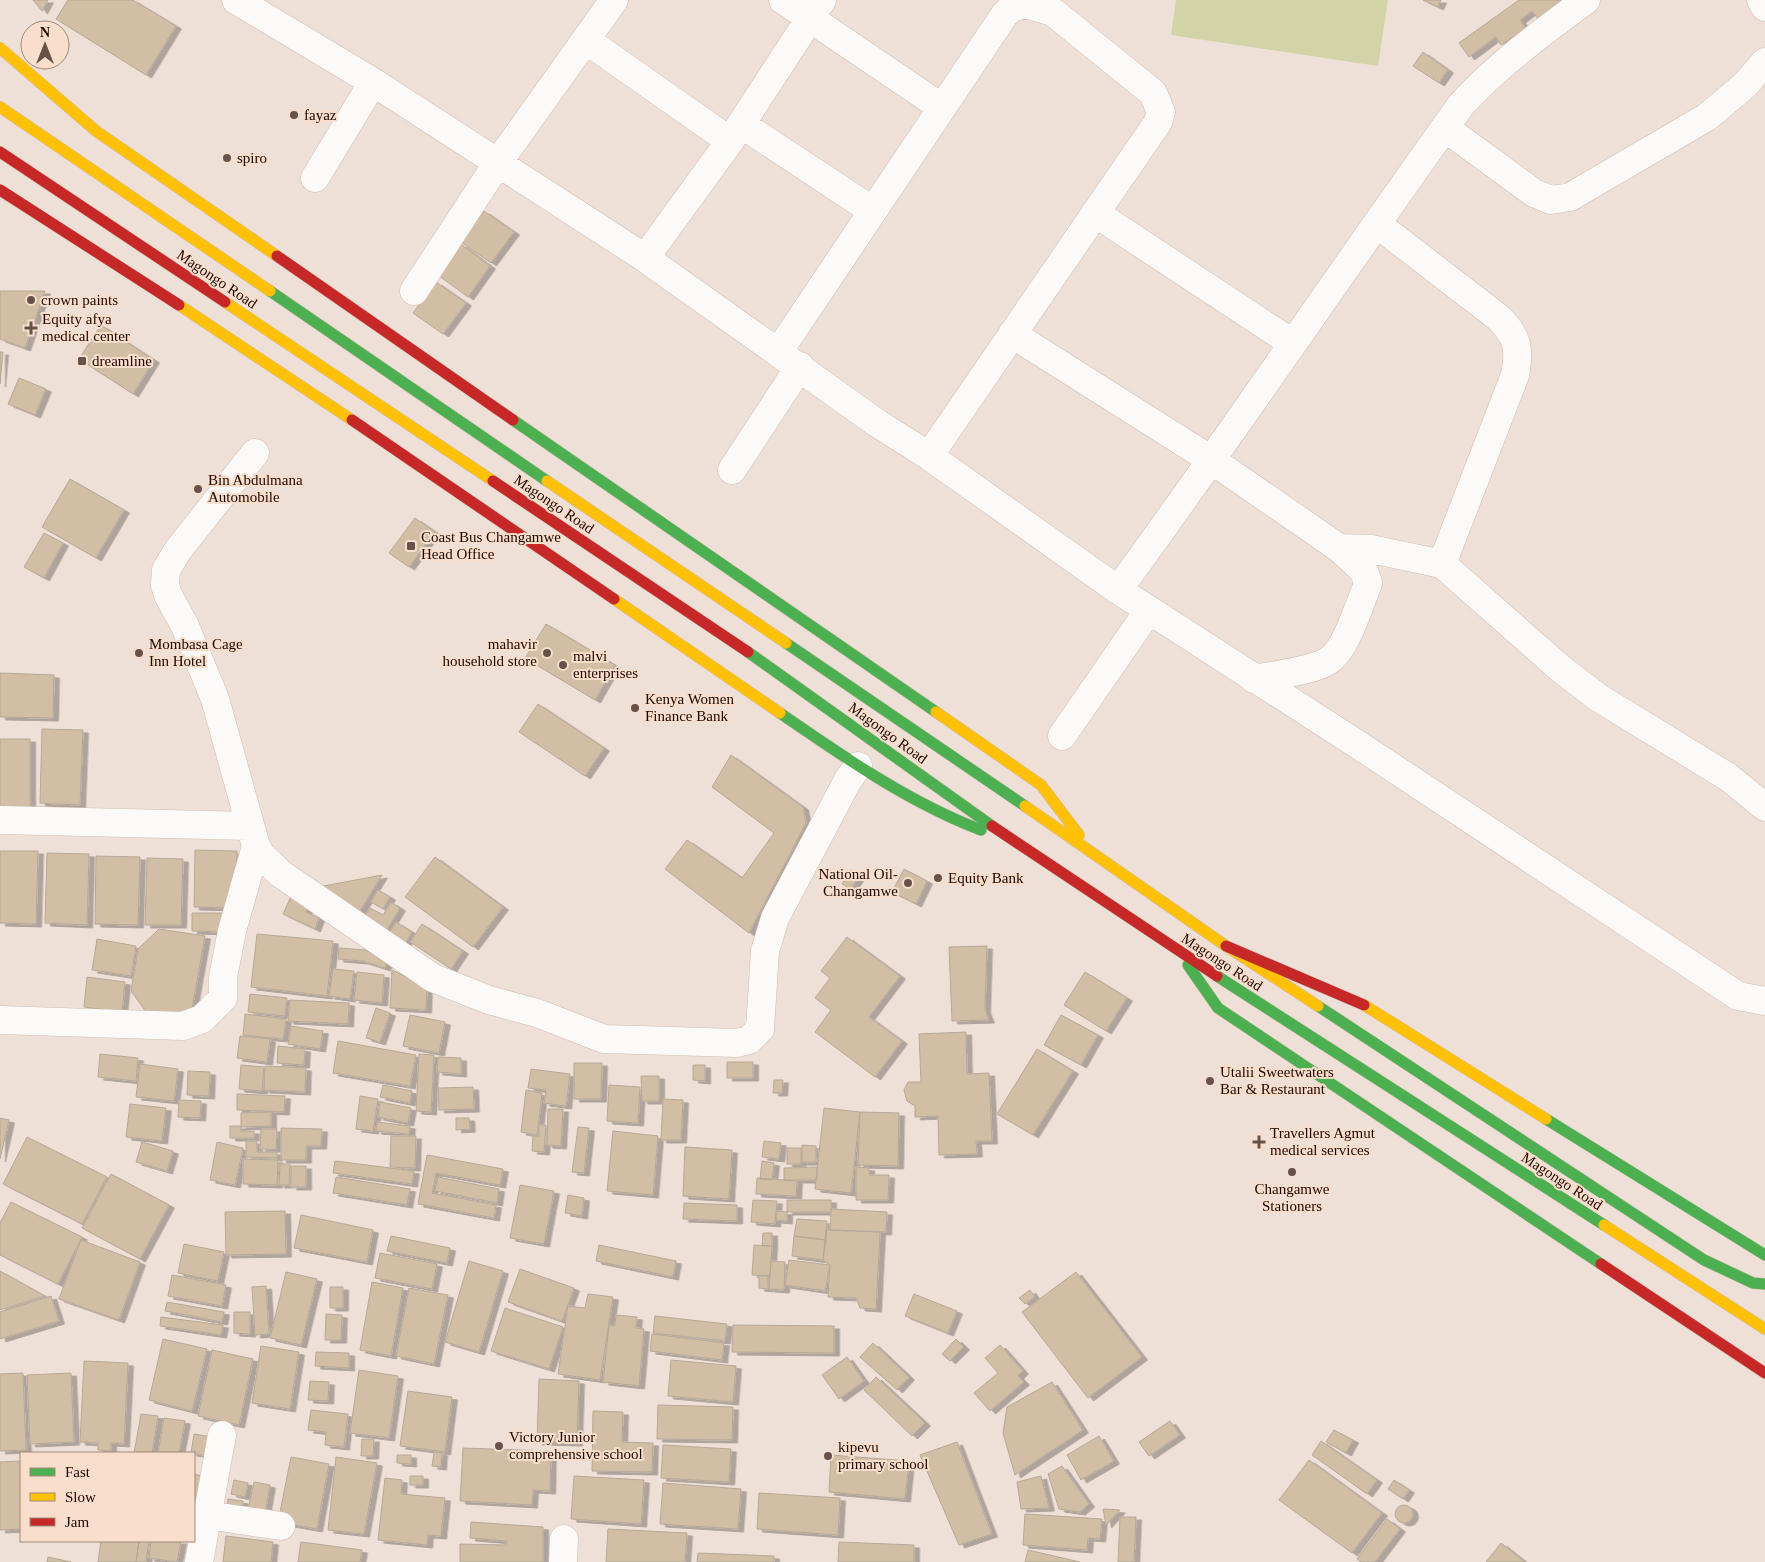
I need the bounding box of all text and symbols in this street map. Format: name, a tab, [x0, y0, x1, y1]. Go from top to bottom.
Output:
north arrow	[20, 20, 70, 70]
text: N	[40, 25, 50, 40]
place label: fayaz	[304, 107, 337, 123]
marker: fayaz	[288, 109, 300, 121]
place label: spiro	[237, 150, 267, 166]
marker: spiro	[221, 152, 233, 164]
street label: Magongo Road	[174, 246, 260, 312]
place label: crown paints	[41, 292, 118, 308]
marker: crown paints	[25, 294, 37, 306]
place label: Equity afya medical center	[42, 311, 130, 344]
marker: Equity afya medical center	[24, 321, 38, 335]
place label: dreamline	[92, 353, 152, 369]
marker: dreamline	[76, 355, 88, 367]
street label: Magongo Road	[511, 471, 597, 537]
place label: Bin Abdulmana Automobile	[208, 472, 303, 505]
marker: Bin Abdulmana Automobile	[192, 483, 204, 495]
place label: Coast Bus Changamwe Head Office	[421, 529, 561, 562]
marker: Coast Bus Changamwe Head Office	[405, 540, 417, 552]
place label: Mombasa Cage Inn Hotel	[149, 636, 243, 669]
place label: mahavir household store	[442, 636, 537, 669]
marker: Mombasa Cage Inn Hotel	[133, 647, 145, 659]
marker: mahavir household store	[541, 647, 553, 659]
place label: malvi enterprises	[573, 648, 638, 681]
marker: malvi enterprises	[557, 659, 569, 671]
place label: Kenya Women Finance Bank	[645, 691, 734, 724]
street label: Magongo Road	[846, 699, 931, 767]
marker: Kenya Women Finance Bank	[629, 702, 641, 714]
place label: National Oil- Changamwe	[818, 866, 898, 899]
place label: Equity Bank	[948, 870, 1024, 886]
marker: Equity Bank	[932, 872, 944, 884]
marker: National Oil- Changamwe	[902, 877, 914, 889]
street label: Magongo Road	[1179, 930, 1266, 994]
place label: Utalii Sweetwaters Bar & Restaurant	[1220, 1064, 1334, 1097]
marker: Utalii Sweetwaters Bar & Restaurant	[1204, 1075, 1216, 1087]
place label: Travellers Agmut medical services	[1270, 1125, 1376, 1158]
marker: Travellers Agmut medical services	[1252, 1135, 1266, 1149]
street label: Magongo Road	[1519, 1149, 1606, 1213]
marker: Changamwe Stationers	[1286, 1166, 1298, 1178]
place label: Changamwe Stationers	[1255, 1181, 1330, 1214]
place label: Victory Junior comprehensive school	[509, 1429, 643, 1462]
place label: kipevu primary school	[838, 1439, 928, 1472]
marker: Victory Junior comprehensive school	[493, 1440, 505, 1452]
marker: kipevu primary school	[822, 1450, 834, 1462]
legend	[20, 1452, 195, 1542]
text: Fast	[65, 1464, 91, 1480]
text: Slow	[65, 1489, 96, 1505]
text: Jam	[65, 1514, 89, 1530]

